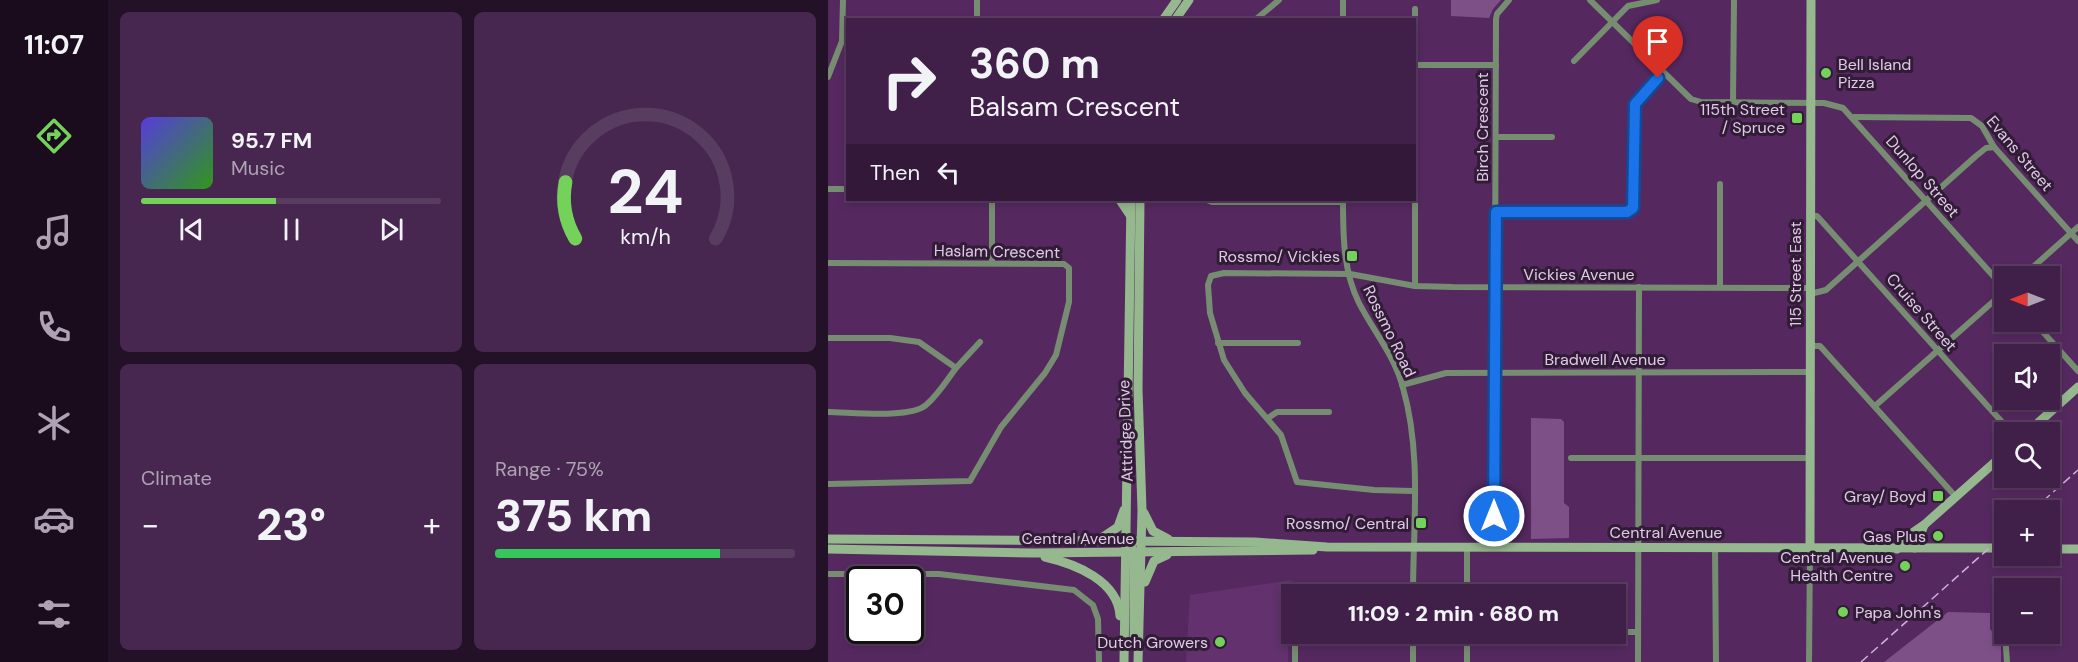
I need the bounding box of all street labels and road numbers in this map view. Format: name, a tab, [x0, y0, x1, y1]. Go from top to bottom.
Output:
street label: Birch Crescent	[1472, 72, 1493, 182]
street label: Evans Street	[1982, 111, 2057, 196]
street label: Dunlop Street	[1881, 131, 1964, 222]
street label: 115 Street East	[1785, 221, 1806, 327]
street label: Haslam Crescent	[934, 240, 1060, 263]
street label: Vickies Avenue	[1523, 264, 1635, 285]
street label: Cruise Street	[1882, 269, 1961, 356]
street label: Rossmo Road	[1358, 282, 1421, 381]
street label: Bradwell Avenue	[1544, 349, 1666, 370]
street label: Attridge Drive	[1113, 380, 1138, 482]
street label: Central Avenue	[1610, 522, 1722, 543]
street label: Central Avenue	[1022, 528, 1134, 549]

